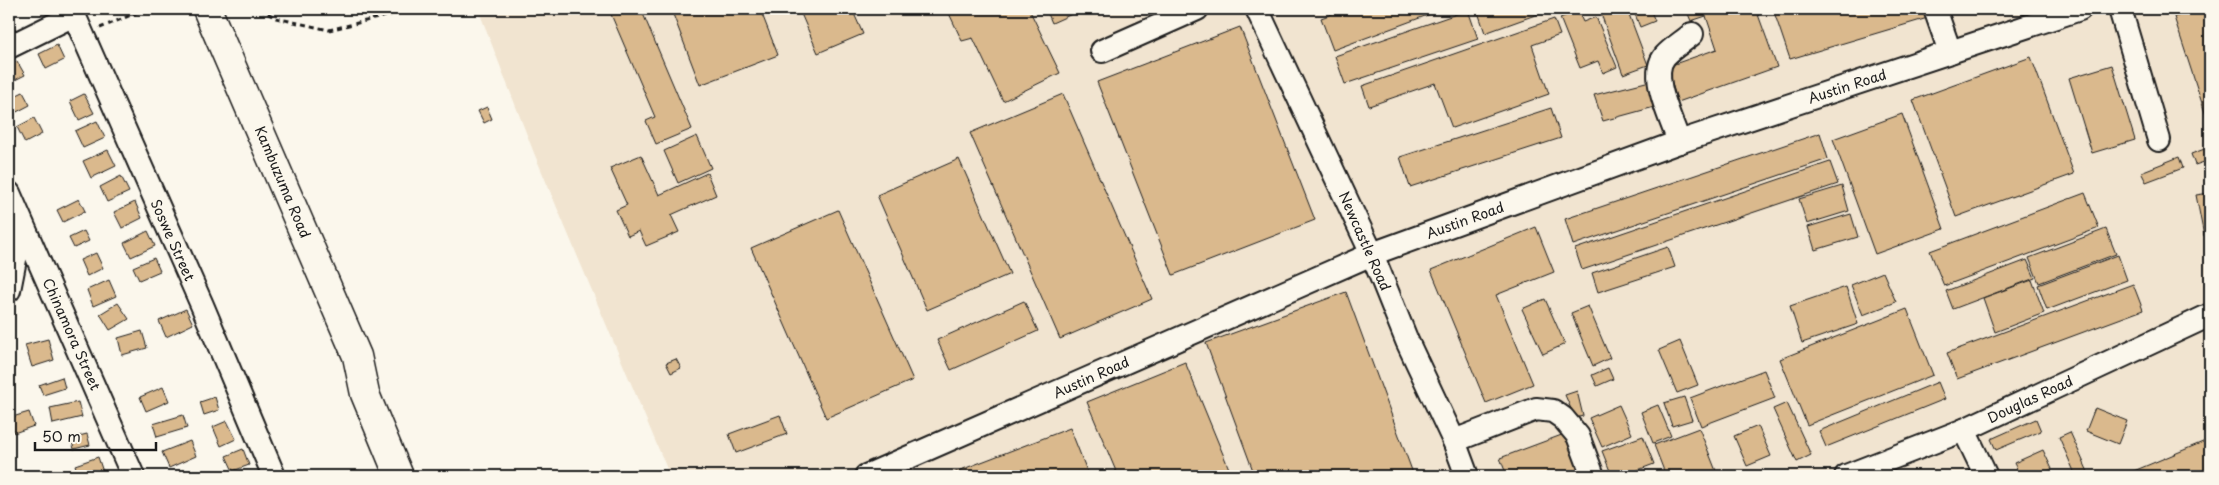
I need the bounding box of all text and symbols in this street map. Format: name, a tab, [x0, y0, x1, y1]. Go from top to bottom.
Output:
street label: Austin Road	[1805, 63, 1889, 109]
street label: Kambuzuma Road	[250, 123, 316, 241]
street label: Newcastle Road	[1334, 188, 1396, 294]
street label: Soswe Street	[146, 196, 201, 285]
street label: Austin Road	[1423, 196, 1507, 244]
street label: Chinamora Street	[38, 274, 106, 394]
street label: Austin Road	[1050, 351, 1132, 403]
street label: Douglas Road	[1984, 370, 2076, 428]
scale bar	[35, 420, 156, 452]
text: 50 m	[42, 424, 81, 447]

